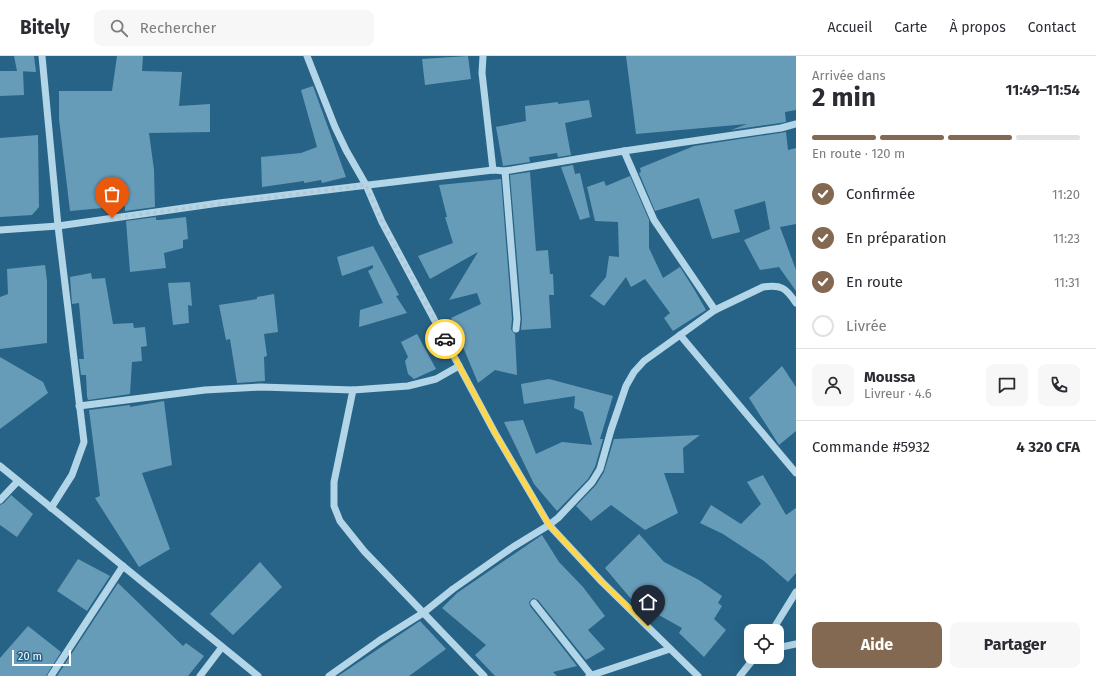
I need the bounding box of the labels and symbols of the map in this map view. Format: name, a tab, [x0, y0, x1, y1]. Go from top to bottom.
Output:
pin	[95, 177, 129, 218]
courier	[425, 319, 465, 359]
pin	[631, 585, 665, 626]
scale bar	[12, 648, 71, 667]

